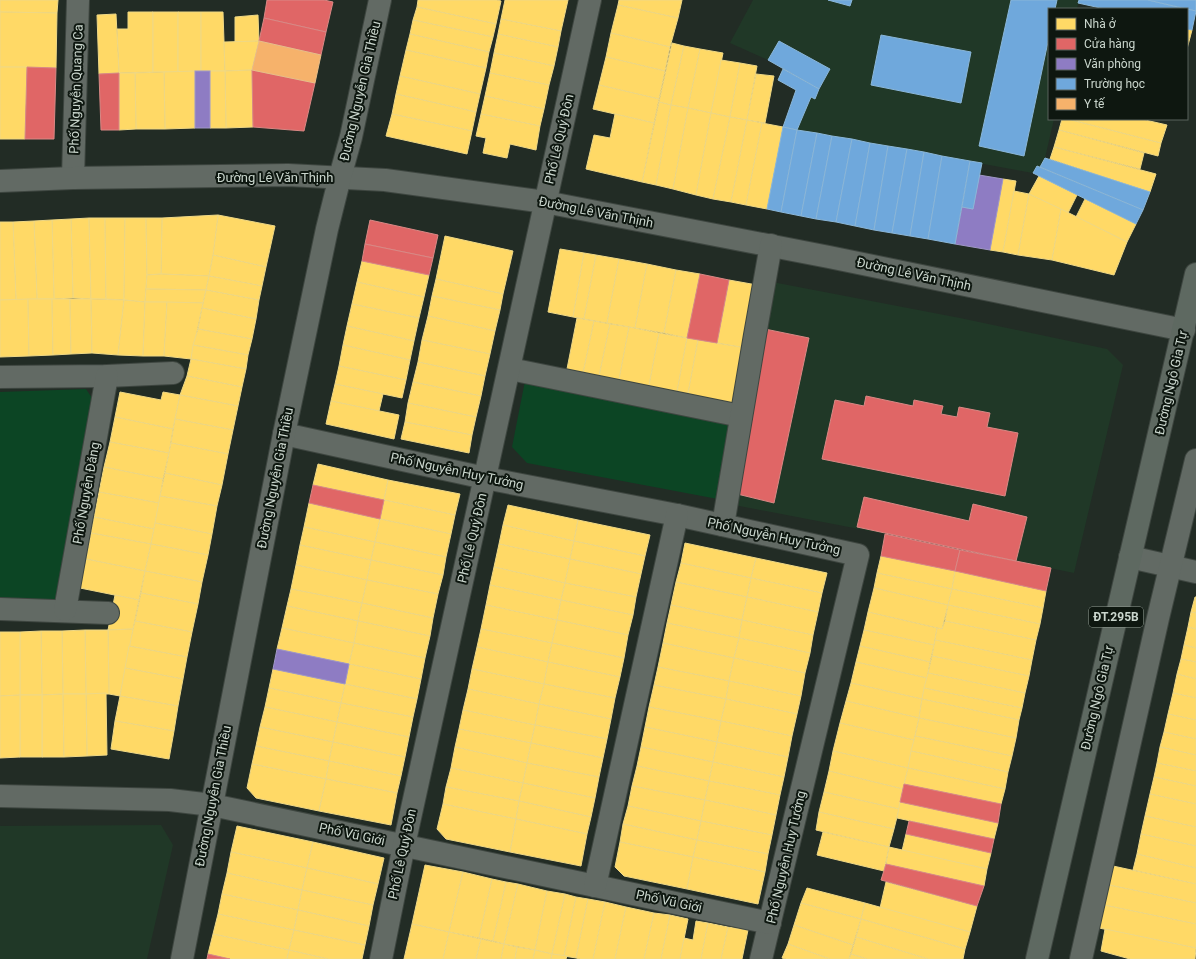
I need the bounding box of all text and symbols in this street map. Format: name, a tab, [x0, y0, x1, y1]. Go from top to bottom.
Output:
legend	[1048, 8, 1188, 120]
text: Nhà ở	[1084, 17, 1117, 31]
street label: Đường Nguyễn Gia Thiều	[337, 20, 383, 162]
street label: Phố Nguyễn Quang Ca	[66, 24, 86, 154]
text: Cửa hàng	[1084, 37, 1135, 51]
text: Văn phòng	[1084, 57, 1141, 71]
text: Trường học	[1084, 77, 1145, 91]
street label: Phố Lê Quý Đôn	[541, 93, 577, 185]
text: Y tế	[1084, 97, 1106, 111]
street label: Đường Lê Văn Thịnh	[217, 170, 333, 185]
street label: Đường Lê Văn Thịnh	[537, 194, 655, 230]
street label: Đường Lê Văn Thịnh	[855, 255, 973, 293]
street label: Đường Ngô Gia Tự	[1152, 329, 1190, 437]
street label: Đường Nguyễn Gia Thiều	[254, 406, 296, 550]
street label: Phố Nguyễn Đăng	[70, 441, 102, 545]
street label: Phố Nguyễn Huy Tưởng	[389, 450, 525, 492]
street label: Phố Lê Quý Đôn	[454, 492, 490, 584]
street label: Phố Nguyễn Huy Tưởng	[706, 515, 842, 557]
road number: ĐT.295B	[1089, 607, 1143, 627]
street label: Đường Ngô Gia Tự	[1078, 644, 1116, 752]
street label: Đường Nguyễn Gia Thiều	[192, 724, 234, 868]
street label: Phố Nguyễn Huy Tưởng	[763, 789, 809, 925]
street label: Phố Lê Quý Đôn	[385, 807, 419, 901]
street label: Phố Vũ Giới	[318, 820, 386, 848]
street label: Phố Vũ Giới	[635, 887, 703, 915]

